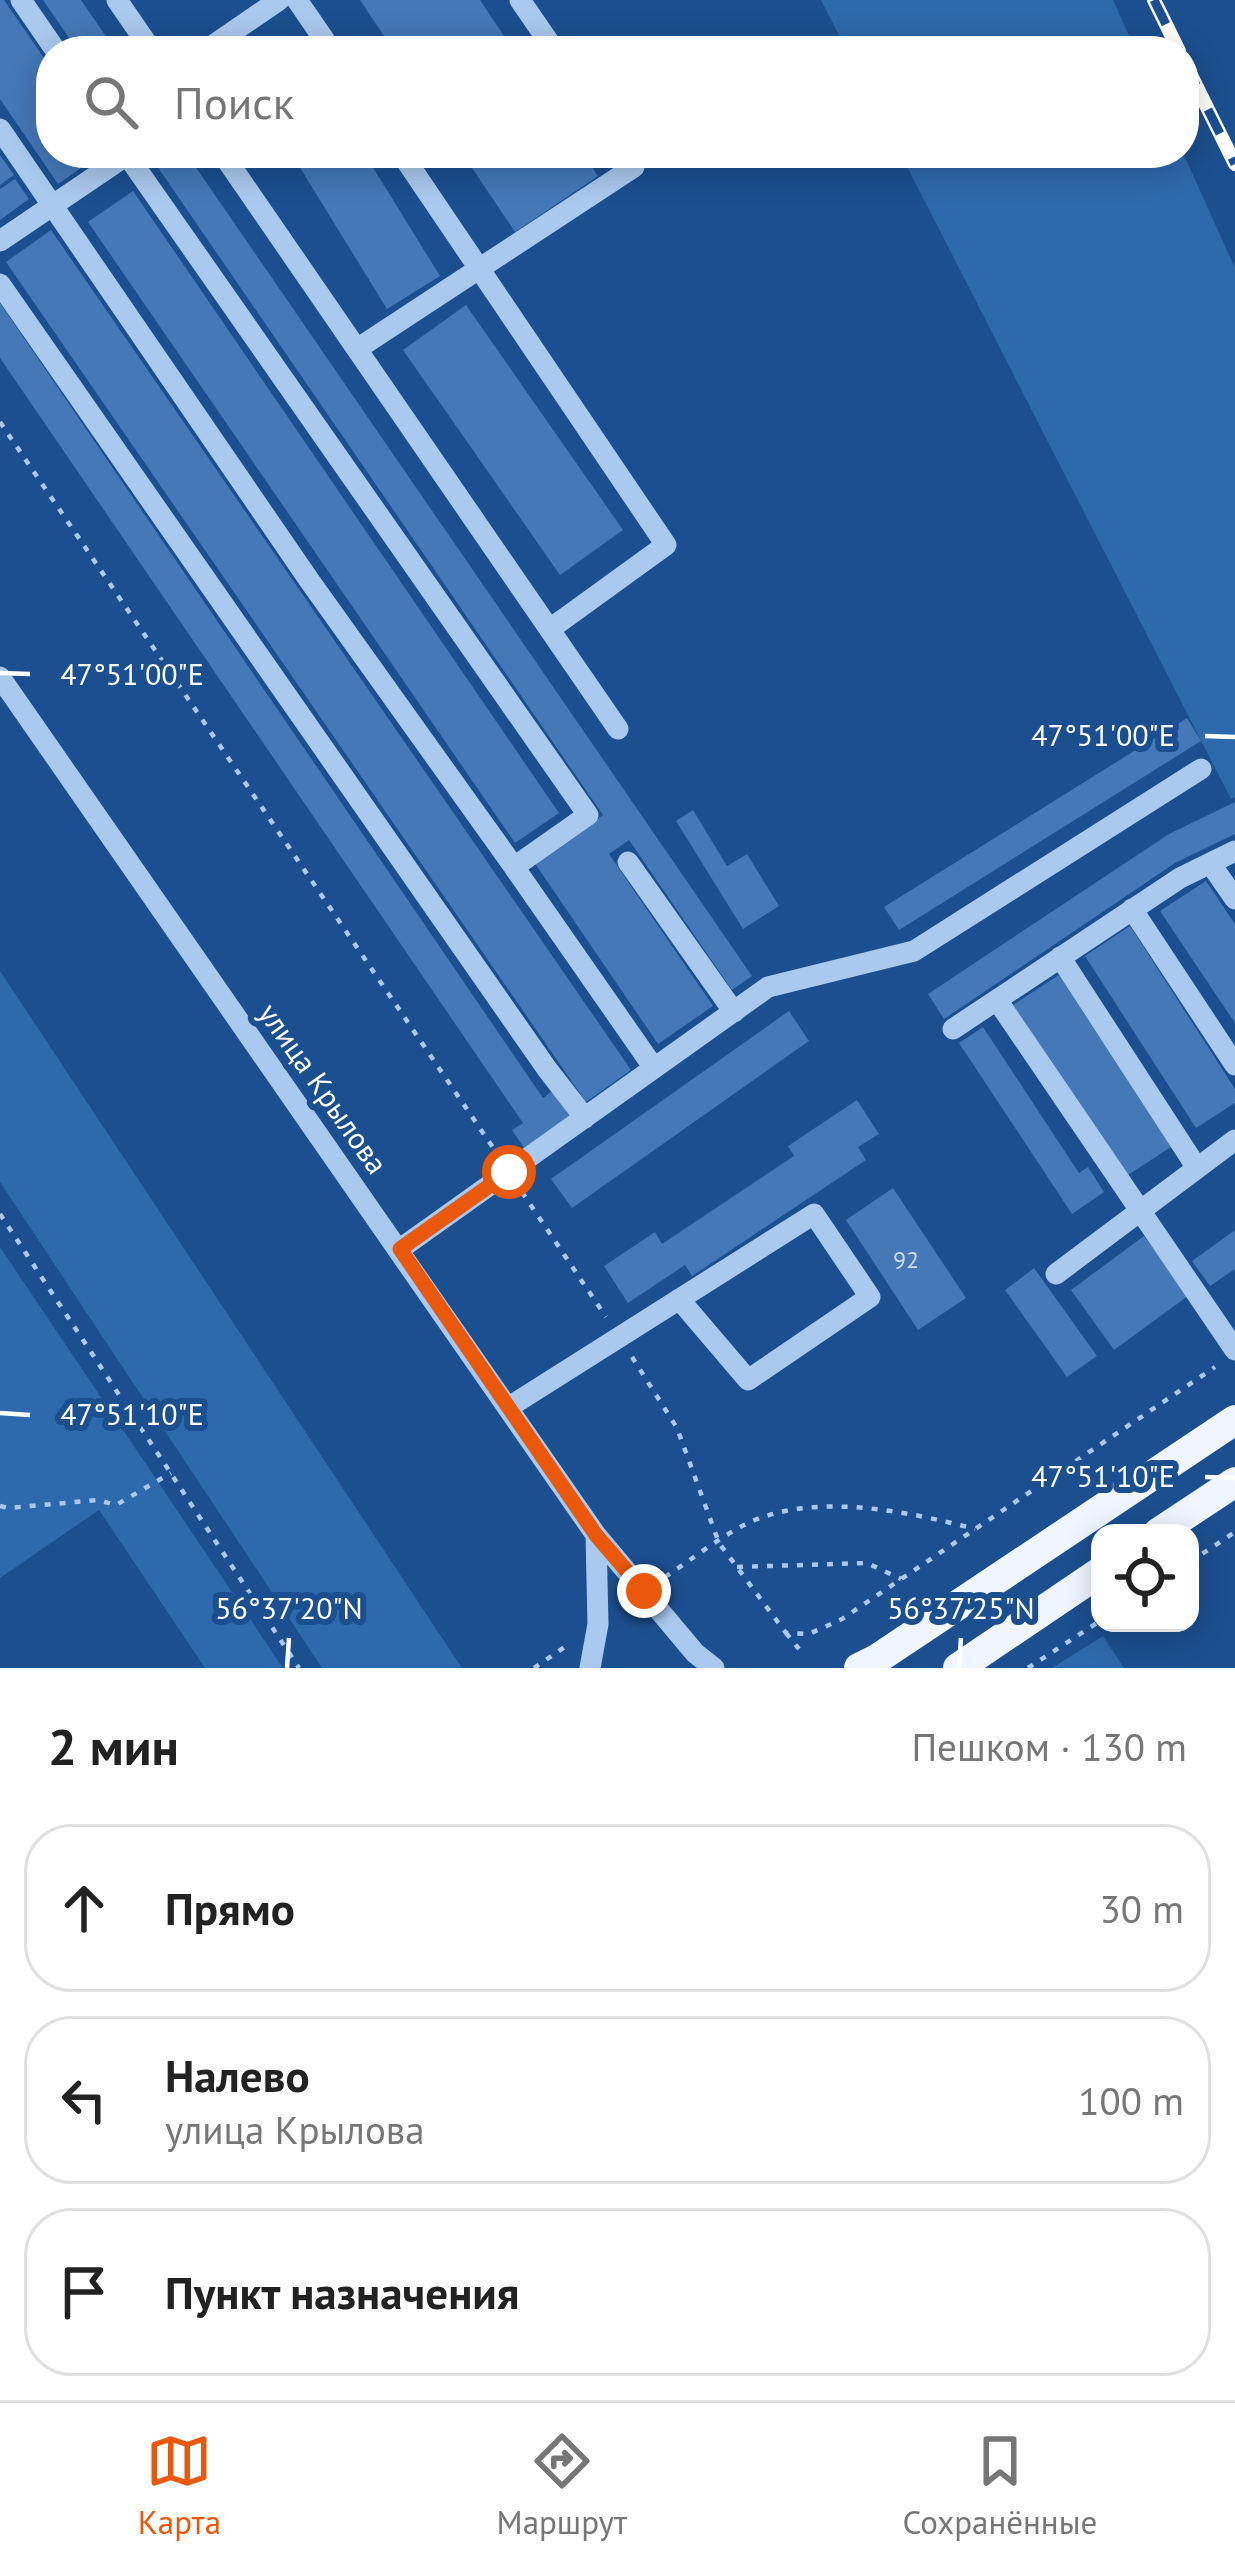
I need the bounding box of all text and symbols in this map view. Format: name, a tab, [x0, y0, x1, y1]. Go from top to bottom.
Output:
search box	[36, 36, 1199, 168]
icon: search	[78, 69, 144, 135]
text: Поиск	[174, 73, 294, 131]
text: 47°51'00"E	[60, 654, 204, 693]
text: 47°51'00"E	[1031, 715, 1175, 754]
street label: улица Крылова	[251, 995, 397, 1181]
route start	[482, 1145, 536, 1199]
house number: 92	[893, 1244, 919, 1275]
text: 47°51'10"E	[60, 1394, 204, 1433]
text: 47°51'10"E	[1031, 1456, 1175, 1495]
map controls	[1091, 1524, 1199, 1632]
button: locate	[1091, 1524, 1199, 1632]
route end	[617, 1564, 671, 1618]
text: 56°37'20"N	[215, 1588, 363, 1627]
text: 56°37'25"N	[887, 1588, 1035, 1627]
text: 2 мин	[48, 1713, 179, 1779]
text: Пешком · 130 m	[911, 1721, 1187, 1772]
icon: ahead	[51, 1875, 117, 1941]
text: Прямо	[165, 1879, 295, 1937]
text: 30 m	[1099, 1883, 1184, 1934]
text: Налево	[165, 2046, 310, 2104]
icon: left	[51, 2067, 117, 2133]
text: 100 m	[1078, 2075, 1184, 2126]
text: улица Крылова	[165, 2104, 425, 2155]
icon: arrive	[51, 2259, 117, 2325]
text: Пункт назначения	[165, 2263, 519, 2321]
tab: Карта	[138, 2428, 221, 2543]
tab: Маршрут	[497, 2428, 627, 2543]
tab: Сохранённые	[903, 2428, 1097, 2543]

